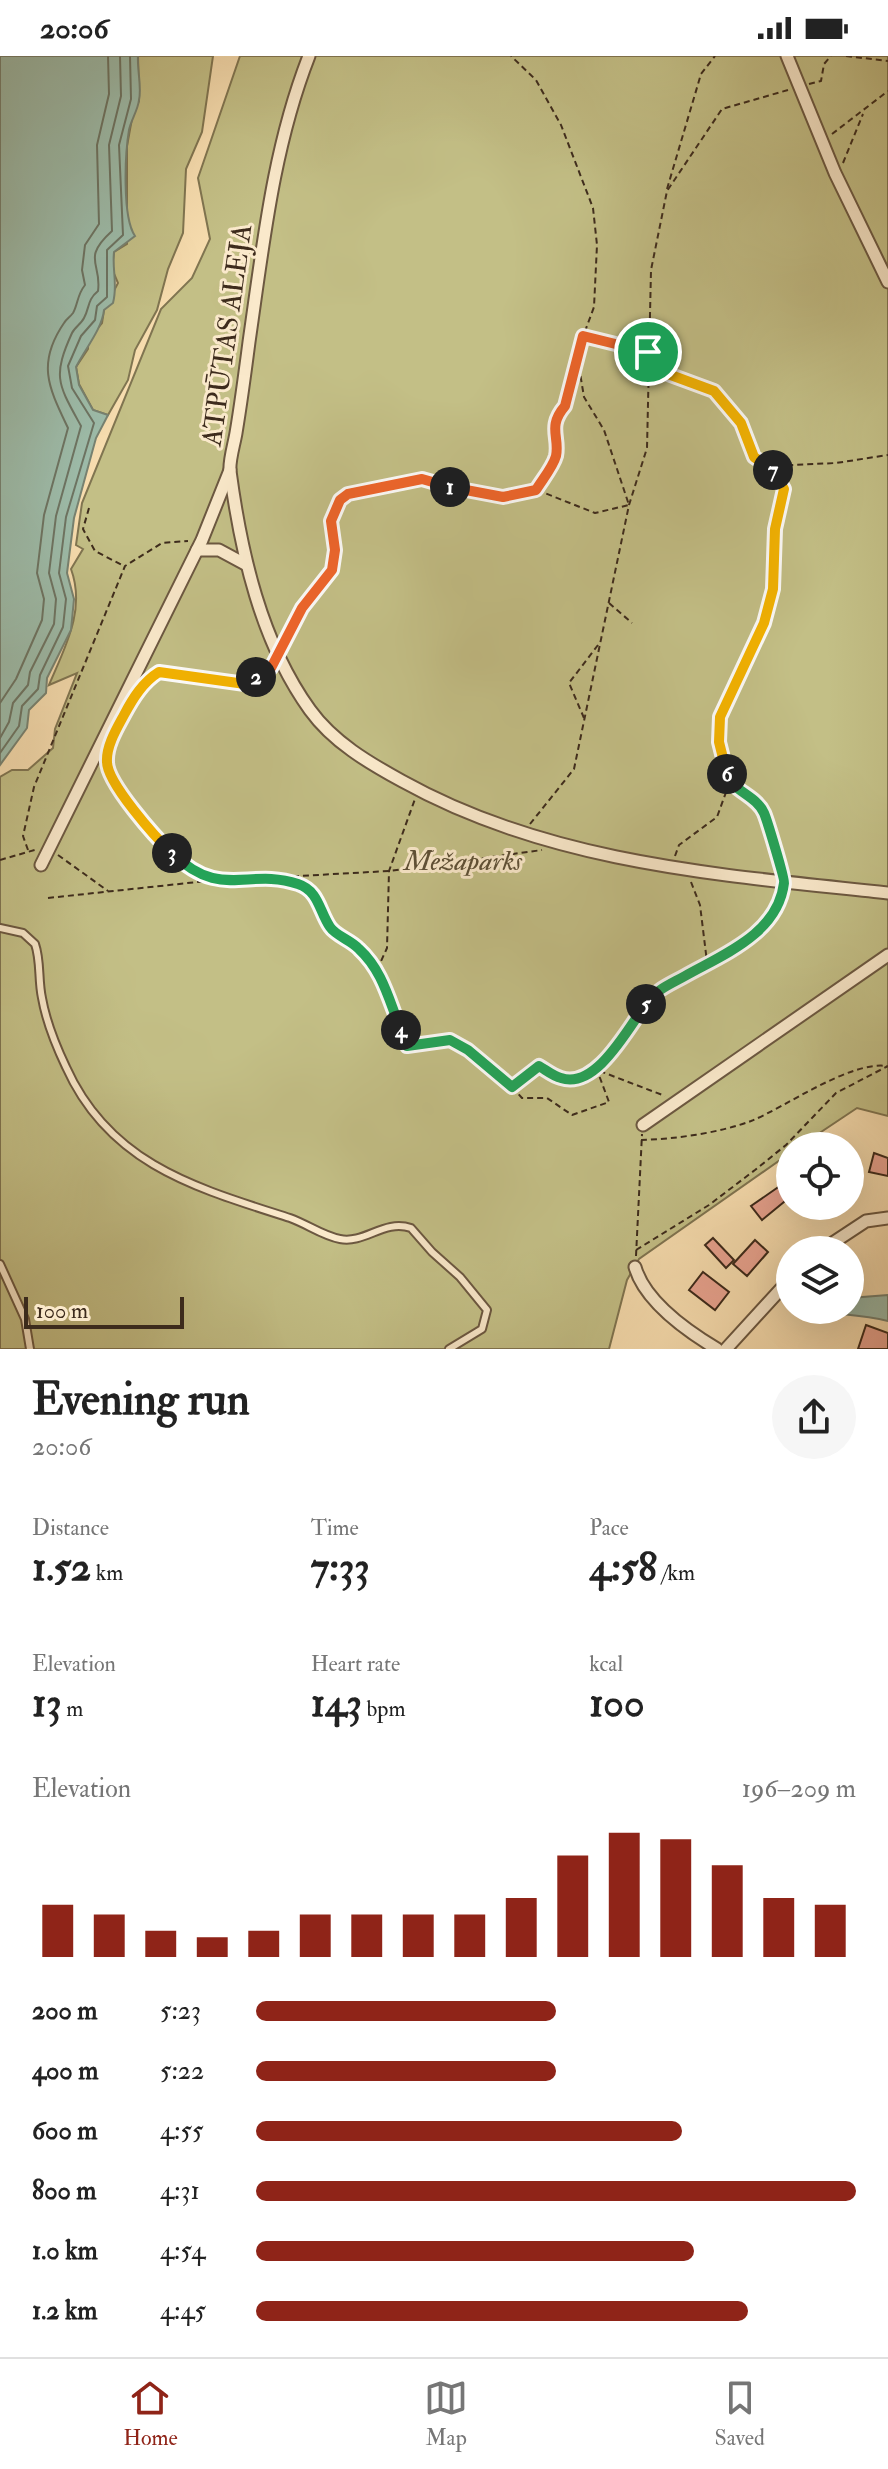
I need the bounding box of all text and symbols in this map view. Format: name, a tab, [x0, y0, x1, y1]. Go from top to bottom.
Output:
text: 20:06	[40, 10, 109, 47]
street label: ATPŪTAS ALEJA	[194, 222, 260, 450]
pin	[614, 318, 682, 386]
icon: arrive	[626, 330, 670, 374]
pin: 7	[753, 450, 793, 490]
text: 7	[768, 456, 778, 484]
pin: 1	[430, 467, 470, 507]
text: 1	[446, 473, 454, 501]
pin: 2	[236, 657, 276, 697]
text: 2	[250, 663, 262, 691]
pin: 6	[707, 754, 747, 794]
text: 6	[721, 760, 733, 788]
pin: 3	[152, 833, 192, 873]
text: 3	[168, 839, 176, 867]
park label: Mežaparks	[402, 844, 523, 879]
pin: 5	[626, 984, 666, 1024]
text: 5	[641, 990, 651, 1018]
pin: 4	[381, 1010, 421, 1050]
text: 4	[395, 1016, 407, 1044]
map controls	[776, 1132, 864, 1324]
button: locate	[776, 1132, 864, 1220]
button: layers	[776, 1236, 864, 1324]
scale bar	[24, 1293, 184, 1329]
text: 100 m	[36, 1297, 88, 1325]
text: Evening run	[32, 1373, 250, 1428]
button: share	[772, 1375, 856, 1459]
text: 20:06	[32, 1431, 91, 1463]
text: Distance	[32, 1514, 109, 1542]
text: Time	[311, 1514, 359, 1542]
text: Pace	[589, 1514, 629, 1542]
text: 1.52	[32, 1542, 91, 1593]
text: 7:33	[311, 1542, 370, 1593]
text: 4:58	[589, 1542, 657, 1593]
text: km	[91, 1559, 123, 1587]
text: /km	[657, 1559, 695, 1587]
text: Elevation	[32, 1650, 116, 1678]
text: Heart rate	[311, 1650, 400, 1678]
text: kcal	[589, 1650, 623, 1678]
text: 13	[32, 1678, 62, 1729]
text: 143	[311, 1678, 362, 1729]
text: 100	[589, 1678, 644, 1729]
text: m	[62, 1695, 83, 1723]
text: bpm	[362, 1695, 405, 1723]
text: Elevation	[32, 1773, 131, 1805]
text: 196–209 m	[742, 1773, 856, 1805]
text: 200 m	[32, 1995, 97, 2027]
text: 5:23	[160, 1995, 201, 2027]
text: 400 m	[32, 2055, 98, 2087]
text: 5:22	[160, 2055, 204, 2087]
text: 600 m	[32, 2115, 97, 2147]
text: 4:55	[160, 2115, 203, 2147]
text: 800 m	[32, 2175, 97, 2207]
text: 4:31	[160, 2175, 200, 2207]
text: 1.0 km	[32, 2235, 98, 2267]
text: 4:54	[160, 2235, 205, 2267]
text: 1.2 km	[32, 2295, 98, 2327]
text: 4:45	[160, 2295, 206, 2327]
tab: Home	[123, 2376, 178, 2452]
tab: Map	[424, 2376, 468, 2452]
tab: Saved	[715, 2376, 765, 2452]

